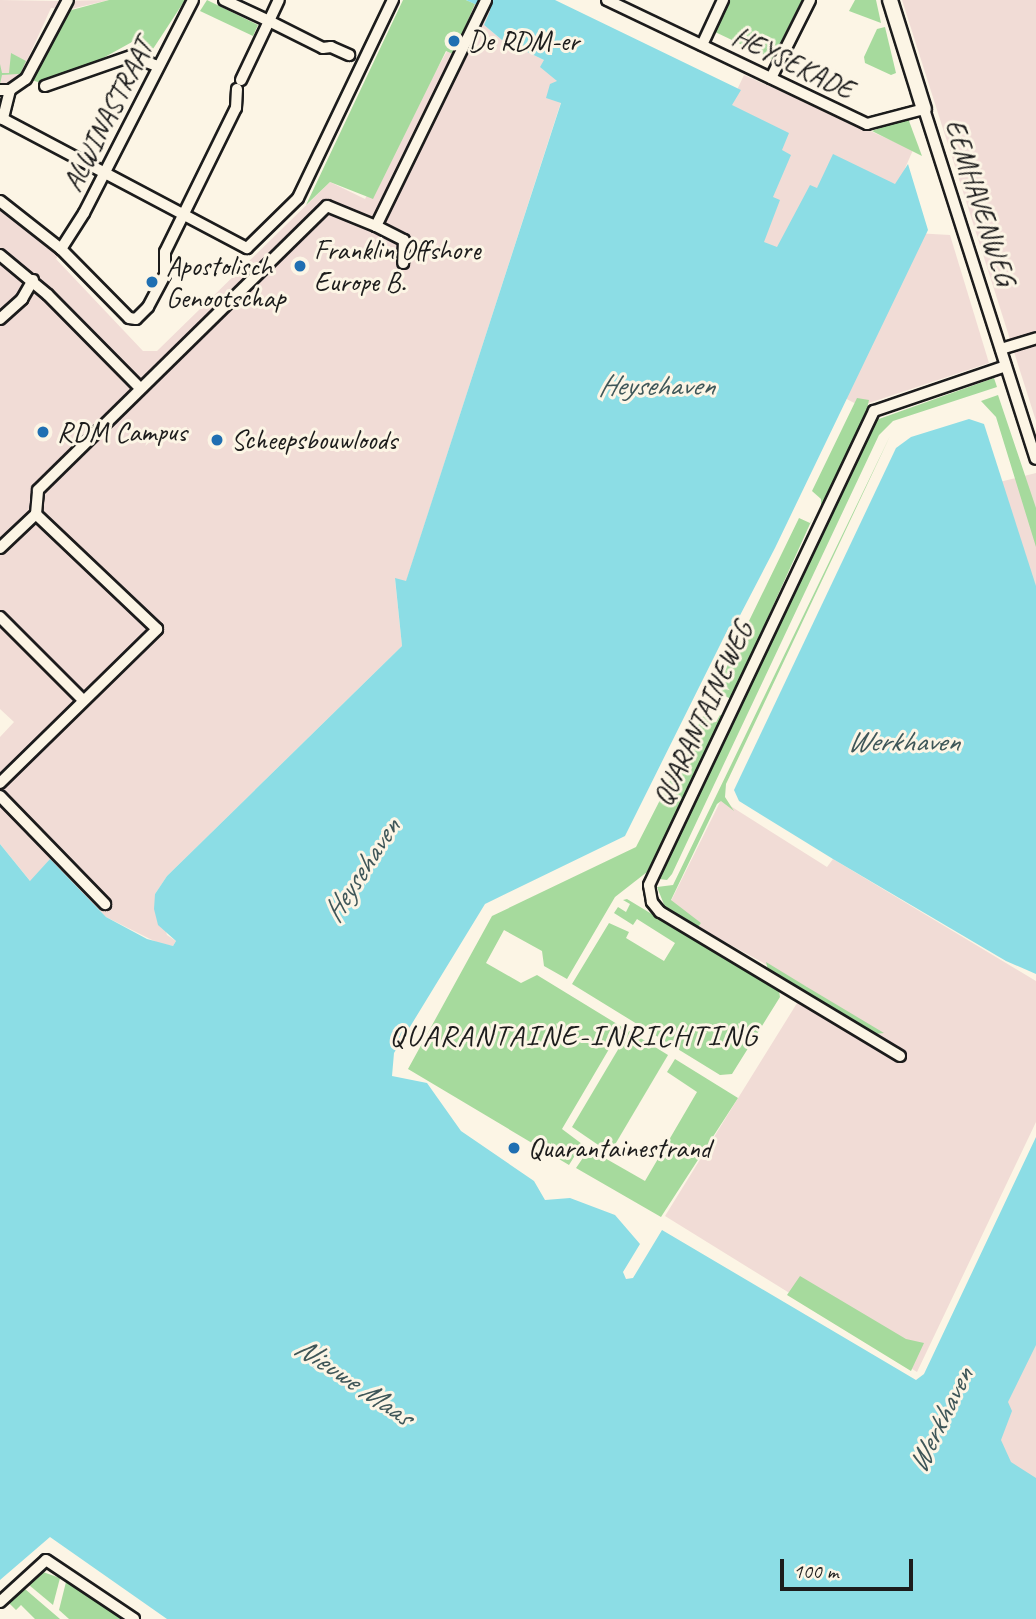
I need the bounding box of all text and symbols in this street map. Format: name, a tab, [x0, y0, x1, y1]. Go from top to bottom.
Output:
street label: HEYSEKADE	[727, 19, 859, 107]
place label: De RDM-er	[468, 24, 580, 58]
street label: ALWINASTRAAT	[55, 33, 161, 197]
marker: De RDM-er	[446, 33, 462, 49]
street label: EEMHAVENWEG	[937, 115, 1023, 289]
place label: Franklin Offshore Europe B.	[314, 233, 480, 299]
place label: Apostolisch Genootschap	[166, 249, 285, 315]
marker: Franklin Offshore Europe B.	[292, 258, 308, 274]
marker: Apostolisch Genootschap	[144, 274, 160, 290]
water label: Heysehaven	[598, 367, 714, 403]
place label: RDM Campus	[57, 415, 187, 449]
place label: Scheepsbouwloods	[231, 423, 397, 457]
marker: RDM Campus	[35, 424, 51, 440]
marker: Scheepsbouwloods	[209, 432, 225, 448]
street label: QUARANTAINEWEG	[646, 617, 760, 811]
water label: Werkhaven	[847, 723, 959, 759]
water label: Heysehaven	[314, 812, 408, 928]
district label: QUARANTAINE-INRICHTING	[395, 1017, 753, 1053]
place label: Quarantainestrand	[528, 1131, 711, 1165]
marker: Quarantainestrand	[506, 1140, 522, 1156]
water label: Nieuwe Maas	[288, 1328, 420, 1434]
water label: Werkhaven	[899, 1362, 981, 1478]
scale bar	[784, 1546, 917, 1590]
text: 100 m	[793, 1558, 838, 1584]

